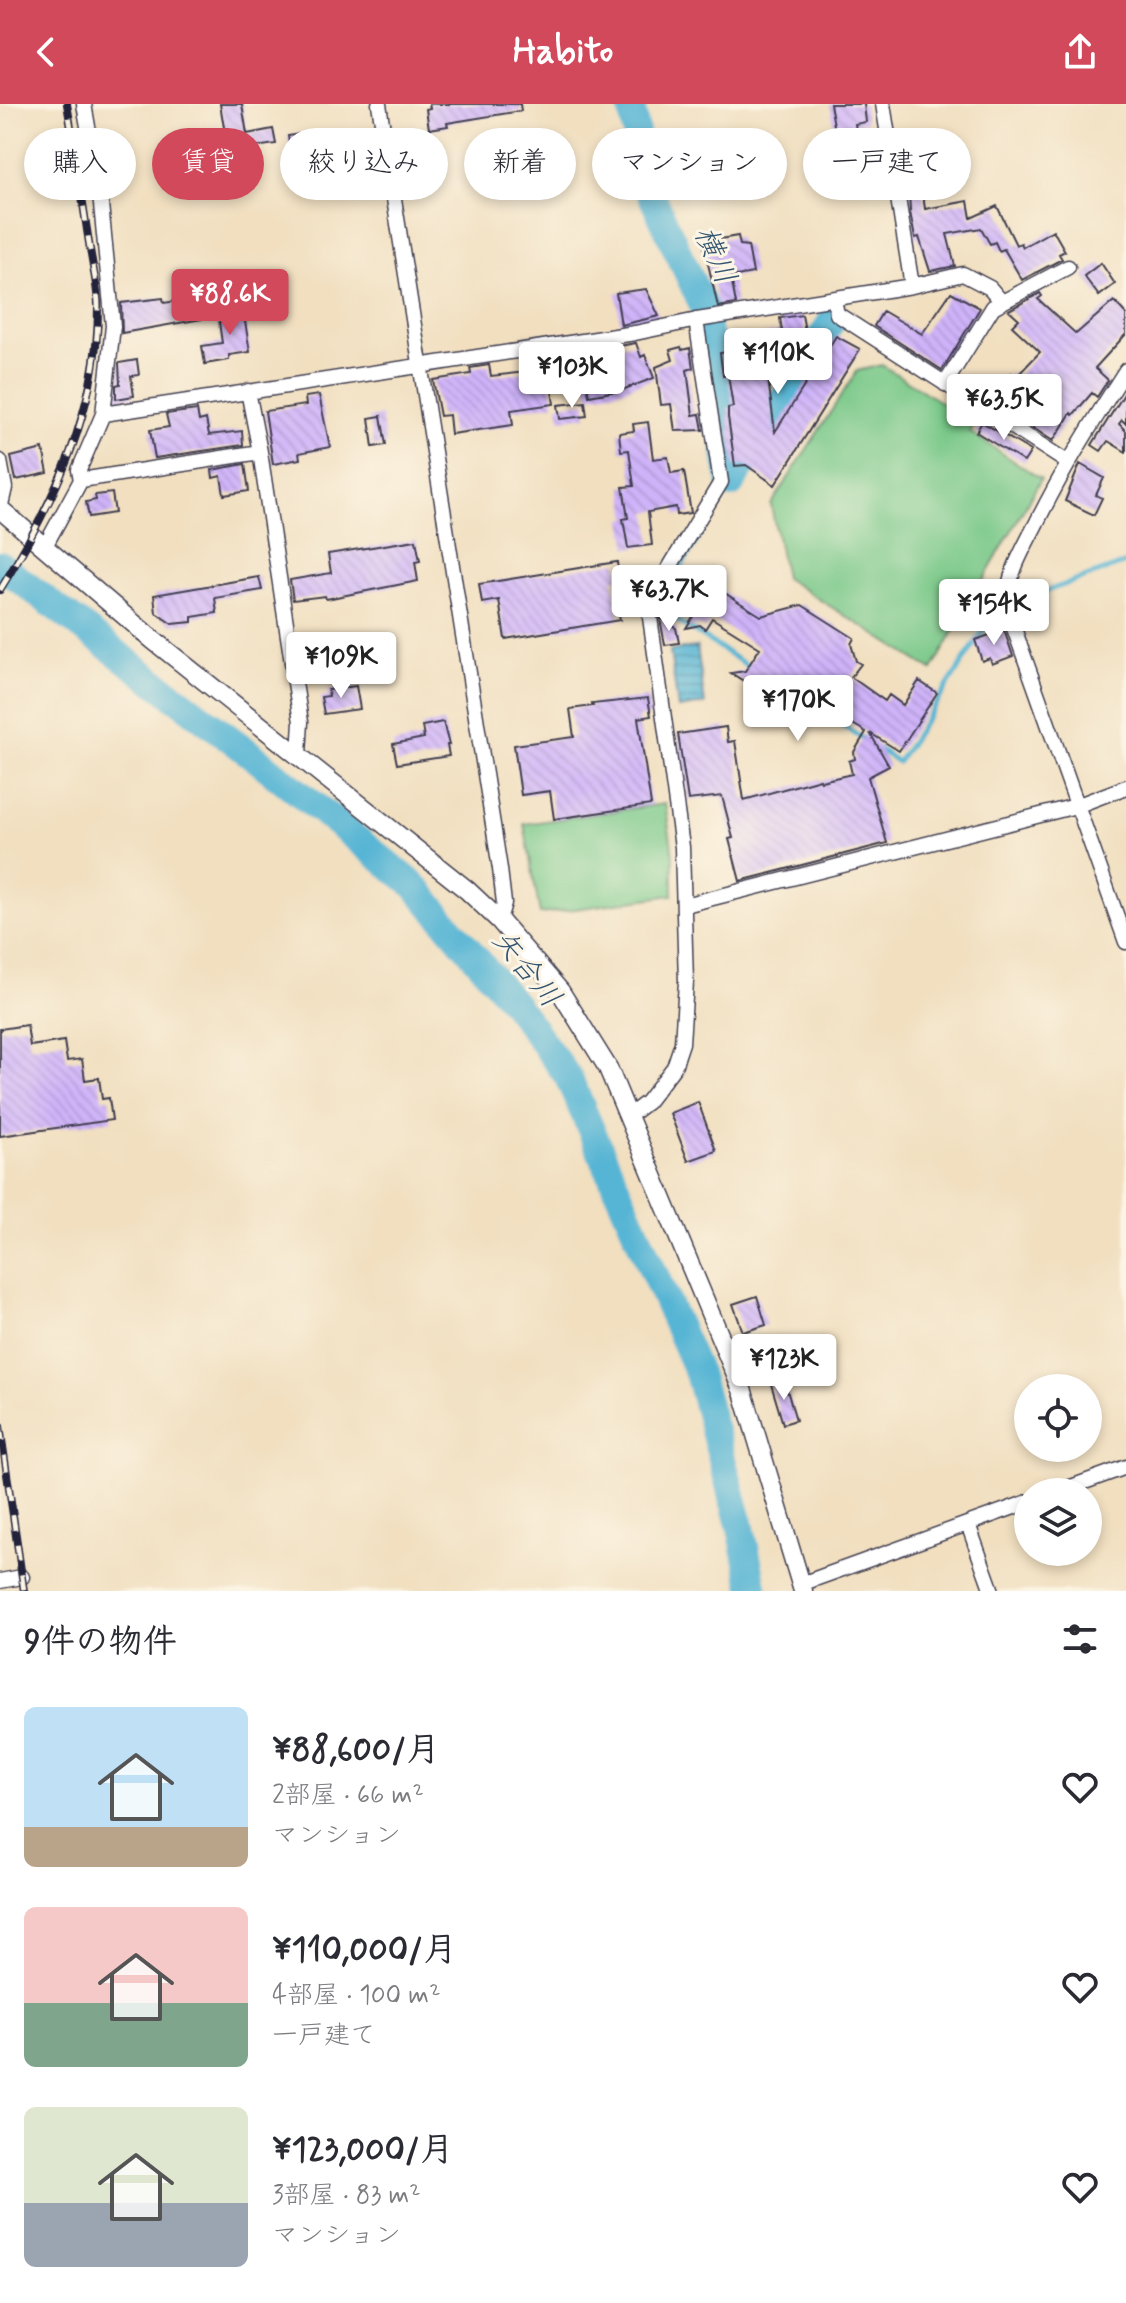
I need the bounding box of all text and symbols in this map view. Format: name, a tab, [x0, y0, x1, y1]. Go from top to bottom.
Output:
text: Habito	[513, 29, 613, 76]
icon: back	[24, 30, 68, 74]
icon: share	[1058, 30, 1102, 74]
chip: 購入	[24, 128, 136, 200]
chip: 賃貸	[152, 128, 264, 200]
chip: 絞り込み	[280, 128, 448, 200]
chip: 新着	[464, 128, 576, 200]
chip: マンション	[592, 128, 787, 200]
chip: 一戸建て	[803, 128, 971, 200]
water label: 横川	[685, 220, 745, 291]
pin: ¥88.6K	[165, 269, 295, 337]
text: ¥88.6K	[190, 278, 270, 312]
pin: ¥110K	[722, 328, 834, 396]
text: ¥110K	[742, 337, 814, 371]
pin: ¥103K	[516, 342, 628, 410]
text: ¥103K	[537, 351, 607, 385]
pin: ¥63.5K	[939, 374, 1069, 442]
text: ¥63.5K	[965, 383, 1043, 417]
pin: ¥63.7K	[604, 565, 734, 633]
text: ¥63.7K	[630, 574, 708, 608]
pin: ¥154K	[938, 579, 1050, 647]
text: ¥154K	[957, 588, 1031, 622]
pin: ¥109K	[285, 632, 397, 700]
text: ¥109K	[304, 641, 378, 675]
pin: ¥170K	[742, 675, 854, 743]
text: ¥170K	[761, 684, 835, 718]
water label: 矢合川	[482, 922, 569, 1016]
pin: ¥123K	[728, 1334, 840, 1402]
text: ¥123K	[749, 1343, 819, 1377]
map controls	[1014, 1374, 1102, 1566]
button: locate	[1014, 1374, 1102, 1462]
button: layers	[1014, 1478, 1102, 1566]
icon: filters	[1058, 1617, 1102, 1661]
text: 9件の物件	[24, 1620, 177, 1665]
text: ¥88,600/月	[272, 1728, 440, 1773]
icon: home	[88, 1739, 184, 1835]
icon: heart	[1058, 1765, 1102, 1809]
text: 2部屋 · 66 m²	[272, 1779, 424, 1813]
text: マンション	[272, 1819, 401, 1853]
text: ¥110,000/月	[272, 1928, 457, 1973]
icon: home	[88, 1939, 184, 2035]
icon: heart	[1058, 1965, 1102, 2009]
text: 4部屋 · 100 m²	[272, 1979, 440, 2013]
text: 一戸建て	[272, 2019, 376, 2053]
text: ¥123,000/月	[272, 2128, 454, 2173]
icon: home	[88, 2139, 184, 2235]
icon: heart	[1058, 2165, 1102, 2209]
text: 3部屋 · 83 m²	[272, 2179, 421, 2213]
text: マンション	[272, 2219, 401, 2253]

